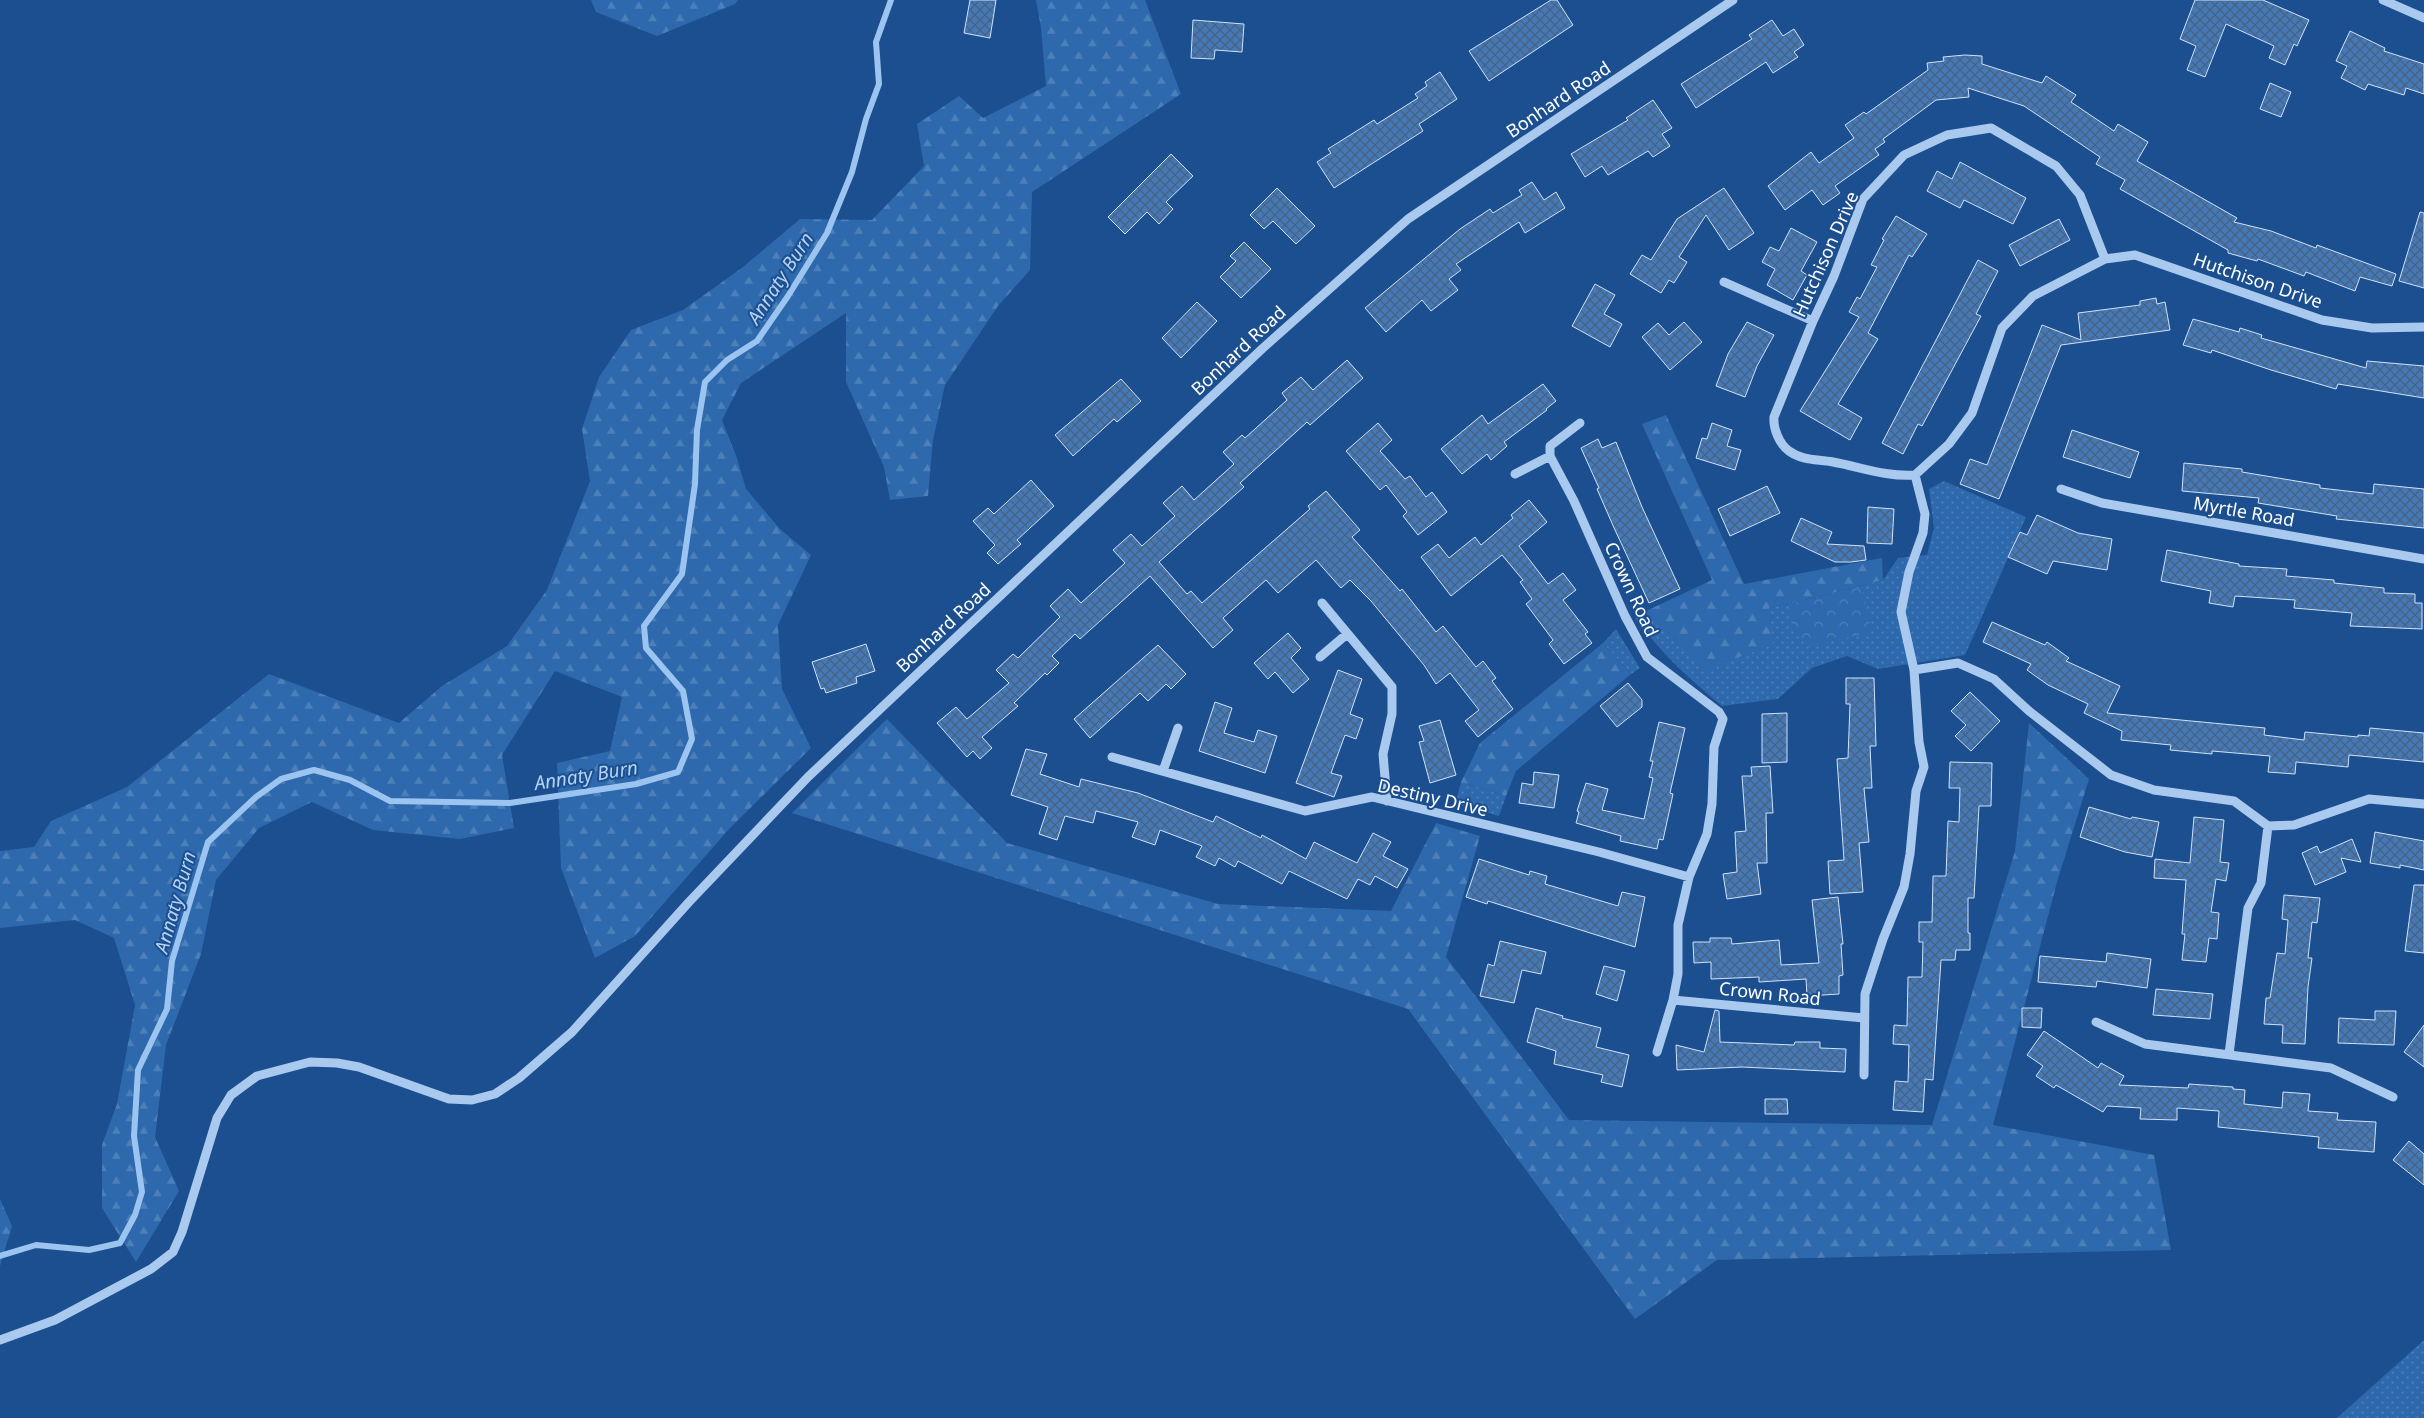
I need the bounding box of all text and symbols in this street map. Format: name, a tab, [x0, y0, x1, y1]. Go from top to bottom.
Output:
street label: Bonhard Road	[1501, 55, 1615, 143]
street label: Hutchison Drive	[1787, 187, 1863, 321]
water label: Annaty Burn	[740, 227, 819, 331]
street label: Hutchison Drive	[2190, 247, 2326, 313]
street label: Bonhard Road	[1186, 300, 1290, 400]
street label: Myrtle Road	[2192, 490, 2296, 532]
street label: Crown Road	[1600, 538, 1664, 640]
street label: Bonhard Road	[891, 577, 995, 677]
water label: Annaty Burn	[530, 754, 640, 796]
street label: Destiny Drive	[1375, 773, 1491, 821]
water label: Annaty Burn	[148, 848, 202, 958]
street label: Crown Road	[1718, 976, 1822, 1010]

